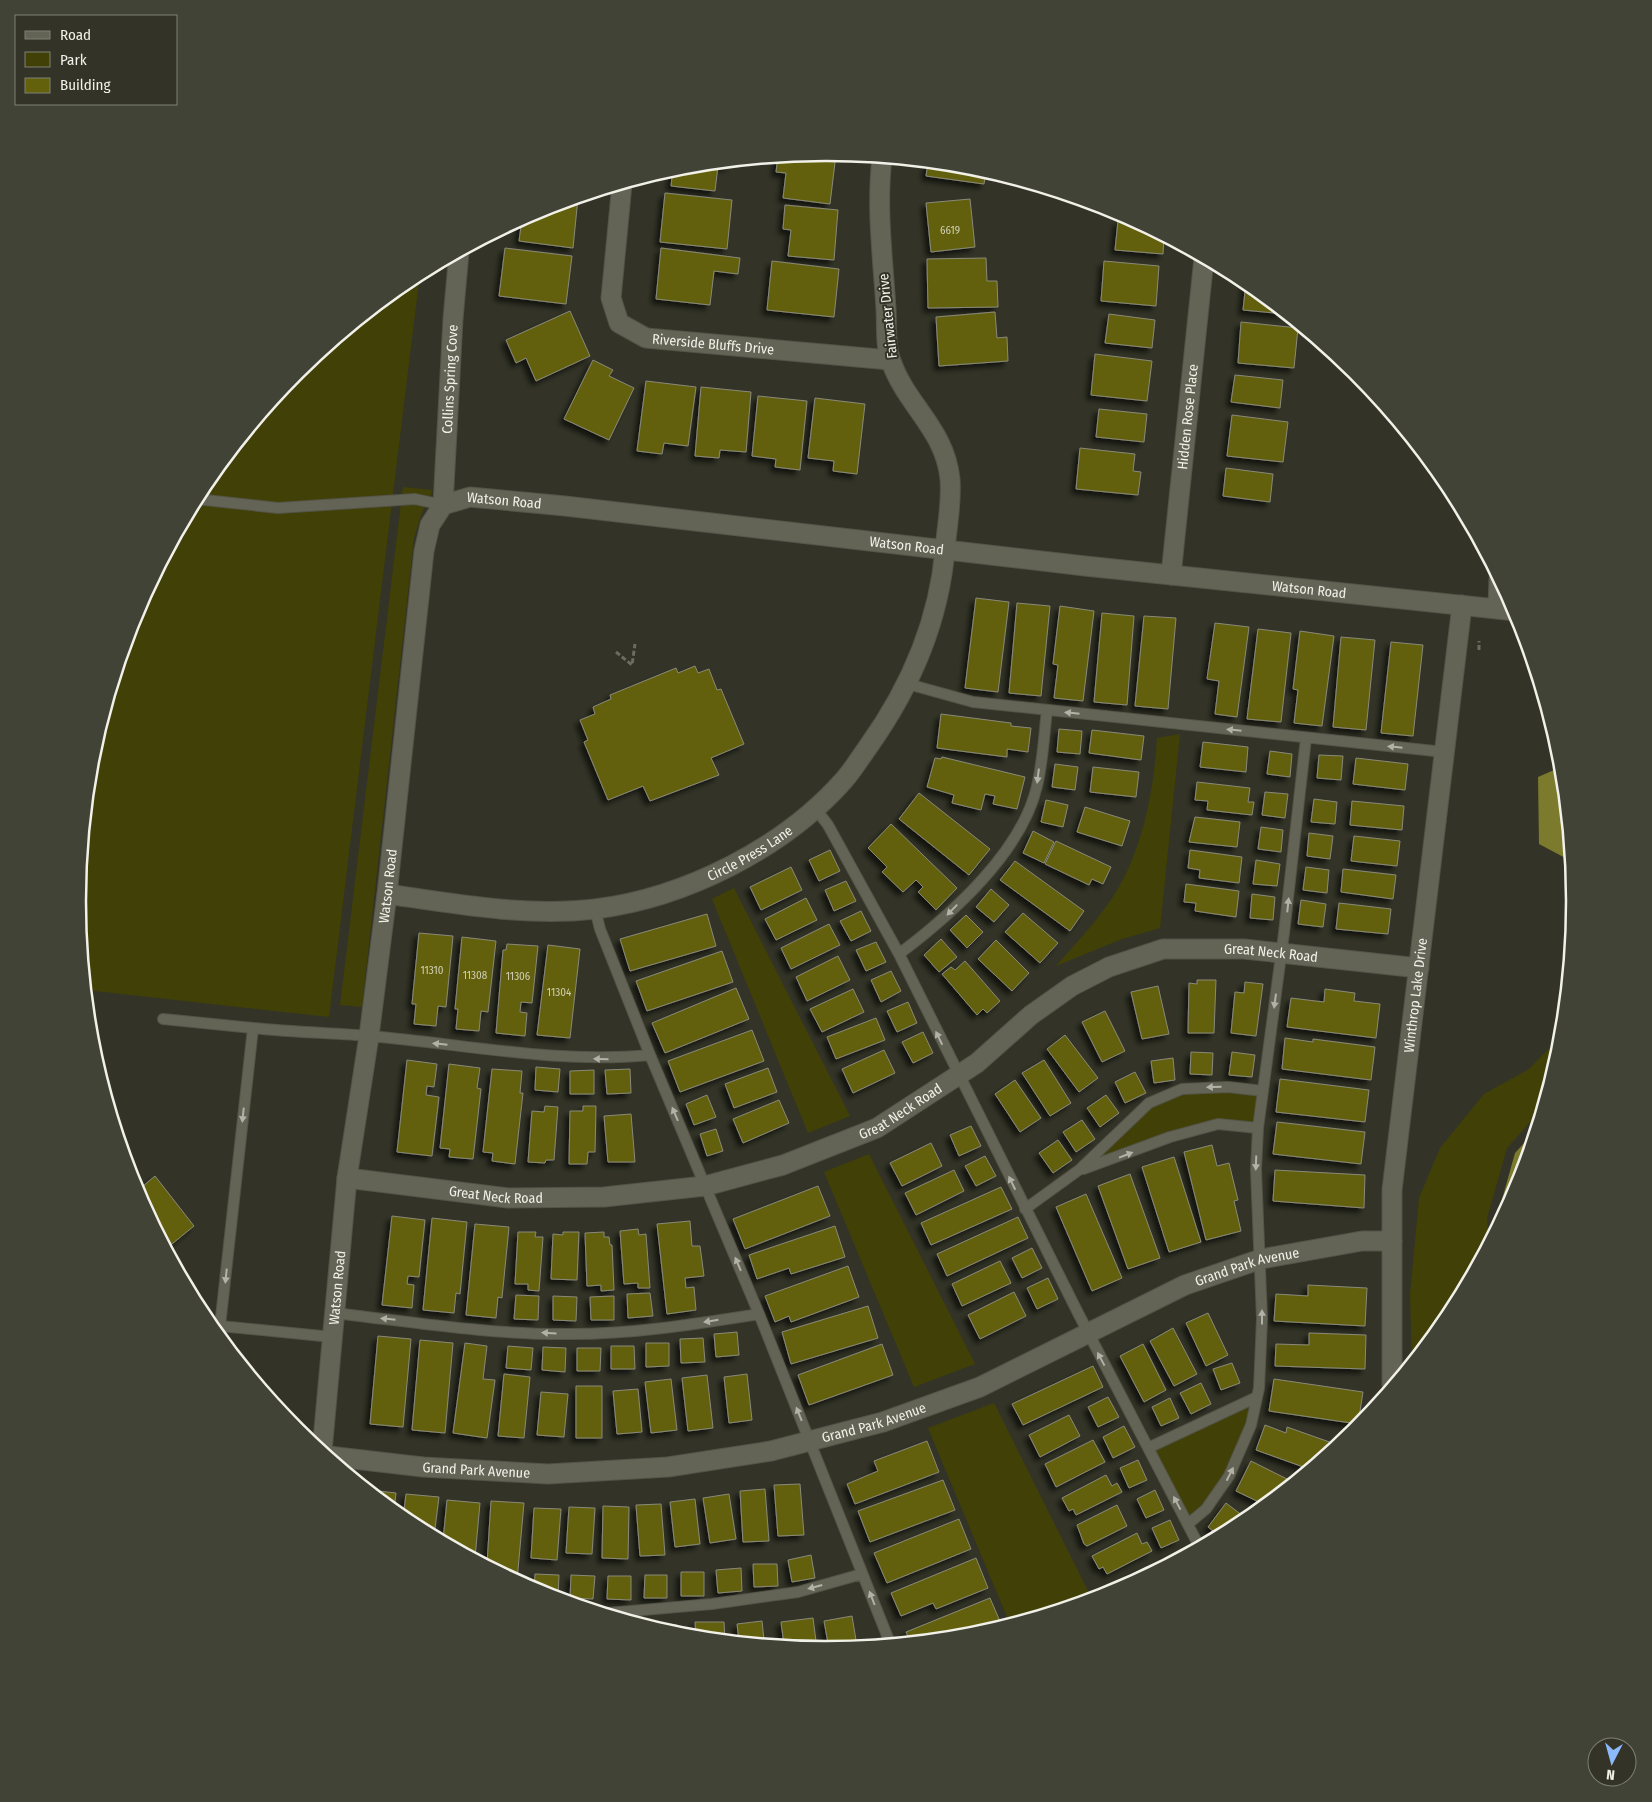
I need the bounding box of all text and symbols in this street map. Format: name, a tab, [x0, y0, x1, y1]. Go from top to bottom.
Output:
legend	[15, 15, 178, 105]
text: Road	[60, 26, 91, 44]
text: Park	[60, 51, 87, 69]
text: Building	[60, 76, 111, 94]
house number: 6619	[940, 224, 960, 237]
street label: Fairwater Drive	[875, 273, 901, 359]
street label: Collins Spring Cove	[438, 324, 461, 434]
street label: Riverside Bluffs Drive	[651, 330, 775, 358]
street label: Hidden Rose Place	[1174, 363, 1201, 470]
street label: Watson Road	[466, 488, 542, 512]
street label: Watson Road	[869, 533, 945, 558]
street label: Watson Road	[1271, 577, 1347, 602]
one-way arrow	[1064, 709, 1080, 717]
one-way arrow	[1225, 725, 1241, 733]
one-way arrow	[1387, 743, 1403, 751]
one-way arrow	[1034, 768, 1042, 784]
street label: Circle Press Lane	[704, 822, 796, 885]
street label: Watson Road	[375, 848, 400, 924]
one-way arrow	[1284, 897, 1292, 913]
one-way arrow	[946, 903, 958, 915]
street label: Winthrop Lake Drive	[1400, 937, 1431, 1054]
street label: Great Neck Road	[1224, 940, 1319, 965]
house number: 11310	[420, 964, 444, 977]
house number: 11308	[463, 969, 488, 982]
house number: 11306	[506, 970, 531, 983]
house number: 11304	[547, 986, 572, 999]
one-way arrow	[1271, 994, 1279, 1010]
one-way arrow	[935, 1031, 943, 1045]
one-way arrow	[431, 1040, 447, 1048]
one-way arrow	[593, 1055, 609, 1063]
street label: Great Neck Road	[856, 1080, 945, 1143]
one-way arrow	[1206, 1084, 1222, 1092]
one-way arrow	[671, 1106, 679, 1121]
one-way arrow	[239, 1107, 247, 1123]
one-way arrow	[1118, 1150, 1133, 1158]
one-way arrow	[1252, 1155, 1260, 1171]
one-way arrow	[1008, 1176, 1016, 1190]
street label: Great Neck Road	[448, 1182, 543, 1207]
street label: Grand Park Avenue	[1193, 1244, 1301, 1289]
street label: Watson Road	[325, 1250, 349, 1326]
one-way arrow	[734, 1256, 742, 1271]
one-way arrow	[222, 1269, 230, 1285]
one-way arrow	[1258, 1308, 1266, 1324]
one-way arrow	[379, 1315, 395, 1323]
one-way arrow	[703, 1318, 719, 1326]
one-way arrow	[541, 1329, 557, 1337]
one-way arrow	[1097, 1352, 1105, 1366]
street label: Grand Park Avenue	[820, 1399, 928, 1446]
one-way arrow	[795, 1407, 803, 1421]
street label: Grand Park Avenue	[422, 1458, 531, 1481]
one-way arrow	[1225, 1466, 1234, 1481]
one-way arrow	[1173, 1496, 1181, 1510]
one-way arrow	[808, 1583, 823, 1591]
one-way arrow	[867, 1591, 875, 1605]
north arrow	[1587, 1737, 1637, 1787]
text: N	[1606, 1766, 1616, 1783]

